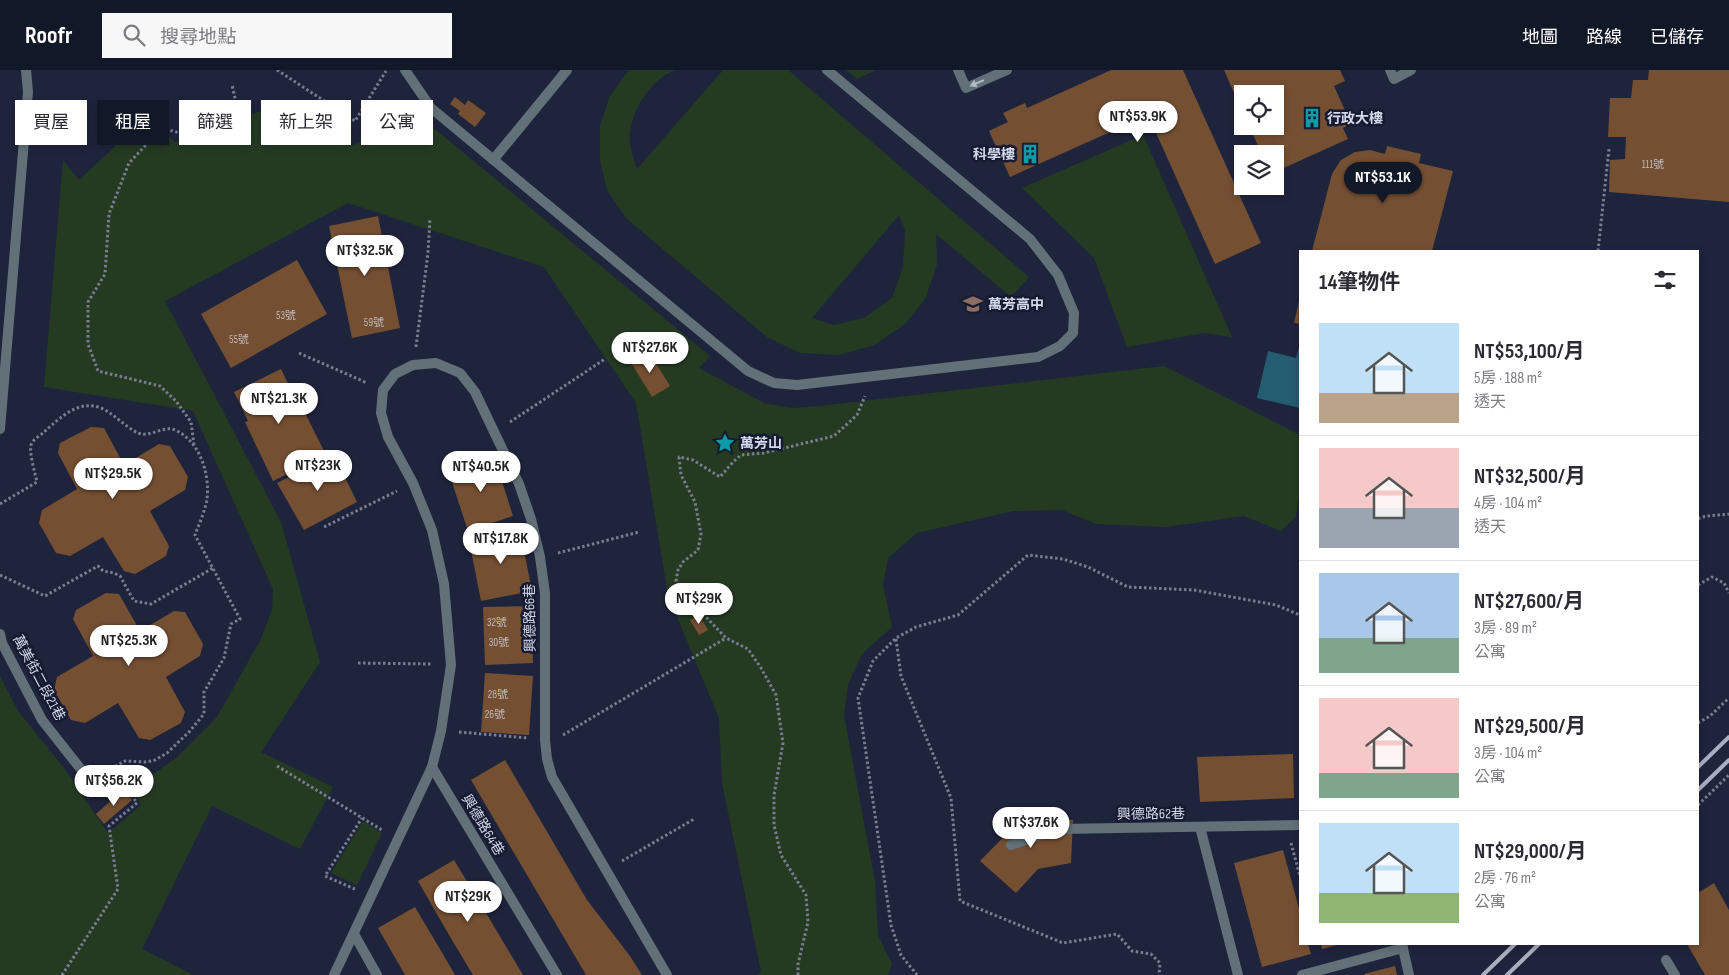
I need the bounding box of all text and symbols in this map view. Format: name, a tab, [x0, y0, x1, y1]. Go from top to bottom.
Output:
search box	[102, 13, 452, 58]
text: Roofr	[25, 21, 72, 50]
icon: search	[120, 21, 148, 49]
text: 搜尋地點	[160, 26, 236, 49]
text: 地圖	[1522, 27, 1558, 48]
text: 路線	[1586, 27, 1622, 48]
text: 已儲存	[1650, 27, 1704, 48]
one-way arrow	[970, 79, 984, 87]
map controls	[1234, 85, 1284, 195]
button: locate	[1234, 85, 1284, 135]
chip: 買屋	[15, 100, 87, 145]
chip: 租屋	[97, 100, 169, 145]
chip: 篩選	[179, 100, 251, 145]
chip: 新上架	[261, 100, 351, 145]
chip: 公寓	[361, 100, 433, 145]
pin: NT$53.9K	[1086, 100, 1190, 143]
text: NT$53.9K	[1110, 107, 1166, 126]
building icon: 行政大樓	[1301, 107, 1323, 129]
place label: 行政大樓	[1327, 110, 1383, 127]
building icon: 科學樓	[1019, 143, 1041, 165]
button: layers	[1234, 145, 1284, 195]
place label: 科學樓	[973, 146, 1015, 163]
house number: 111號	[1642, 158, 1664, 171]
pin: NT$53.1K	[1331, 162, 1435, 204]
text: NT$53.1K	[1355, 168, 1411, 187]
pin: NT$32.5K	[313, 234, 417, 277]
text: NT$32.5K	[337, 241, 393, 260]
icon: filters	[1651, 266, 1679, 294]
text: 14筆物件	[1319, 270, 1400, 295]
school or university icon: 萬芳高中	[962, 293, 984, 315]
place label: 萬芳高中	[988, 296, 1044, 313]
house number: 53號	[276, 309, 296, 322]
house number: 59號	[364, 316, 384, 329]
pin: NT$27.6K	[598, 332, 702, 374]
house number: 55號	[229, 333, 249, 346]
text: NT$27.6K	[623, 338, 677, 357]
text: NT$53,100/月	[1474, 339, 1585, 364]
icon: home	[1359, 343, 1419, 403]
text: 5房 · 188 m²	[1474, 369, 1542, 388]
pin: NT$21.3K	[227, 382, 331, 425]
text: NT$21.3K	[251, 389, 307, 408]
text: 透天	[1474, 393, 1506, 412]
place icon: 萬芳山	[714, 432, 736, 454]
place label: 萬芳山	[740, 435, 782, 452]
pin: NT$23K	[277, 450, 359, 492]
pin: NT$40.5K	[429, 450, 533, 493]
text: NT$23K	[295, 456, 341, 475]
text: NT$40.5K	[453, 457, 509, 476]
pin: NT$29.5K	[61, 458, 165, 500]
text: NT$29.5K	[85, 464, 141, 483]
text: NT$32,500/月	[1474, 464, 1586, 489]
icon: home	[1359, 468, 1419, 528]
text: 4房 · 104 m²	[1474, 494, 1542, 513]
text: 透天	[1474, 518, 1506, 537]
pin: NT$17.8K	[449, 522, 553, 565]
text: NT$17.8K	[474, 529, 528, 548]
pin: NT$29K	[658, 582, 740, 625]
street label: 興德路66巷	[521, 584, 539, 652]
text: NT$29K	[676, 589, 722, 608]
text: NT$27,600/月	[1474, 589, 1584, 614]
icon: home	[1359, 593, 1419, 653]
house number: 32號	[487, 616, 507, 629]
text: 3房 · 89 m²	[1474, 619, 1537, 638]
pin: NT$25.3K	[77, 624, 181, 667]
text: NT$25.3K	[101, 631, 157, 650]
street label: 萬美街二段21巷	[9, 632, 69, 724]
house number: 30號	[489, 636, 509, 649]
text: 公寓	[1474, 643, 1506, 662]
house number: 28號	[488, 688, 508, 701]
house number: 26號	[485, 708, 505, 721]
text: NT$29,500/月	[1474, 714, 1586, 739]
icon: home	[1359, 718, 1419, 778]
text: 3房 · 104 m²	[1474, 744, 1542, 763]
pin: NT$56.2K	[62, 764, 166, 807]
text: 公寓	[1474, 768, 1506, 787]
text: NT$56.2K	[86, 771, 142, 790]
street label: 興德路64巷	[458, 791, 508, 859]
street label: 興德路62巷	[1117, 805, 1185, 823]
pin: NT$37.6K	[979, 806, 1083, 849]
text: NT$37.6K	[1003, 813, 1059, 832]
text: NT$29,000/月	[1474, 839, 1587, 864]
icon: home	[1359, 843, 1419, 903]
text: 2房 · 76 m²	[1474, 869, 1536, 888]
pin: NT$29K	[427, 880, 509, 923]
text: NT$29K	[445, 887, 491, 906]
text: 公寓	[1474, 893, 1506, 912]

